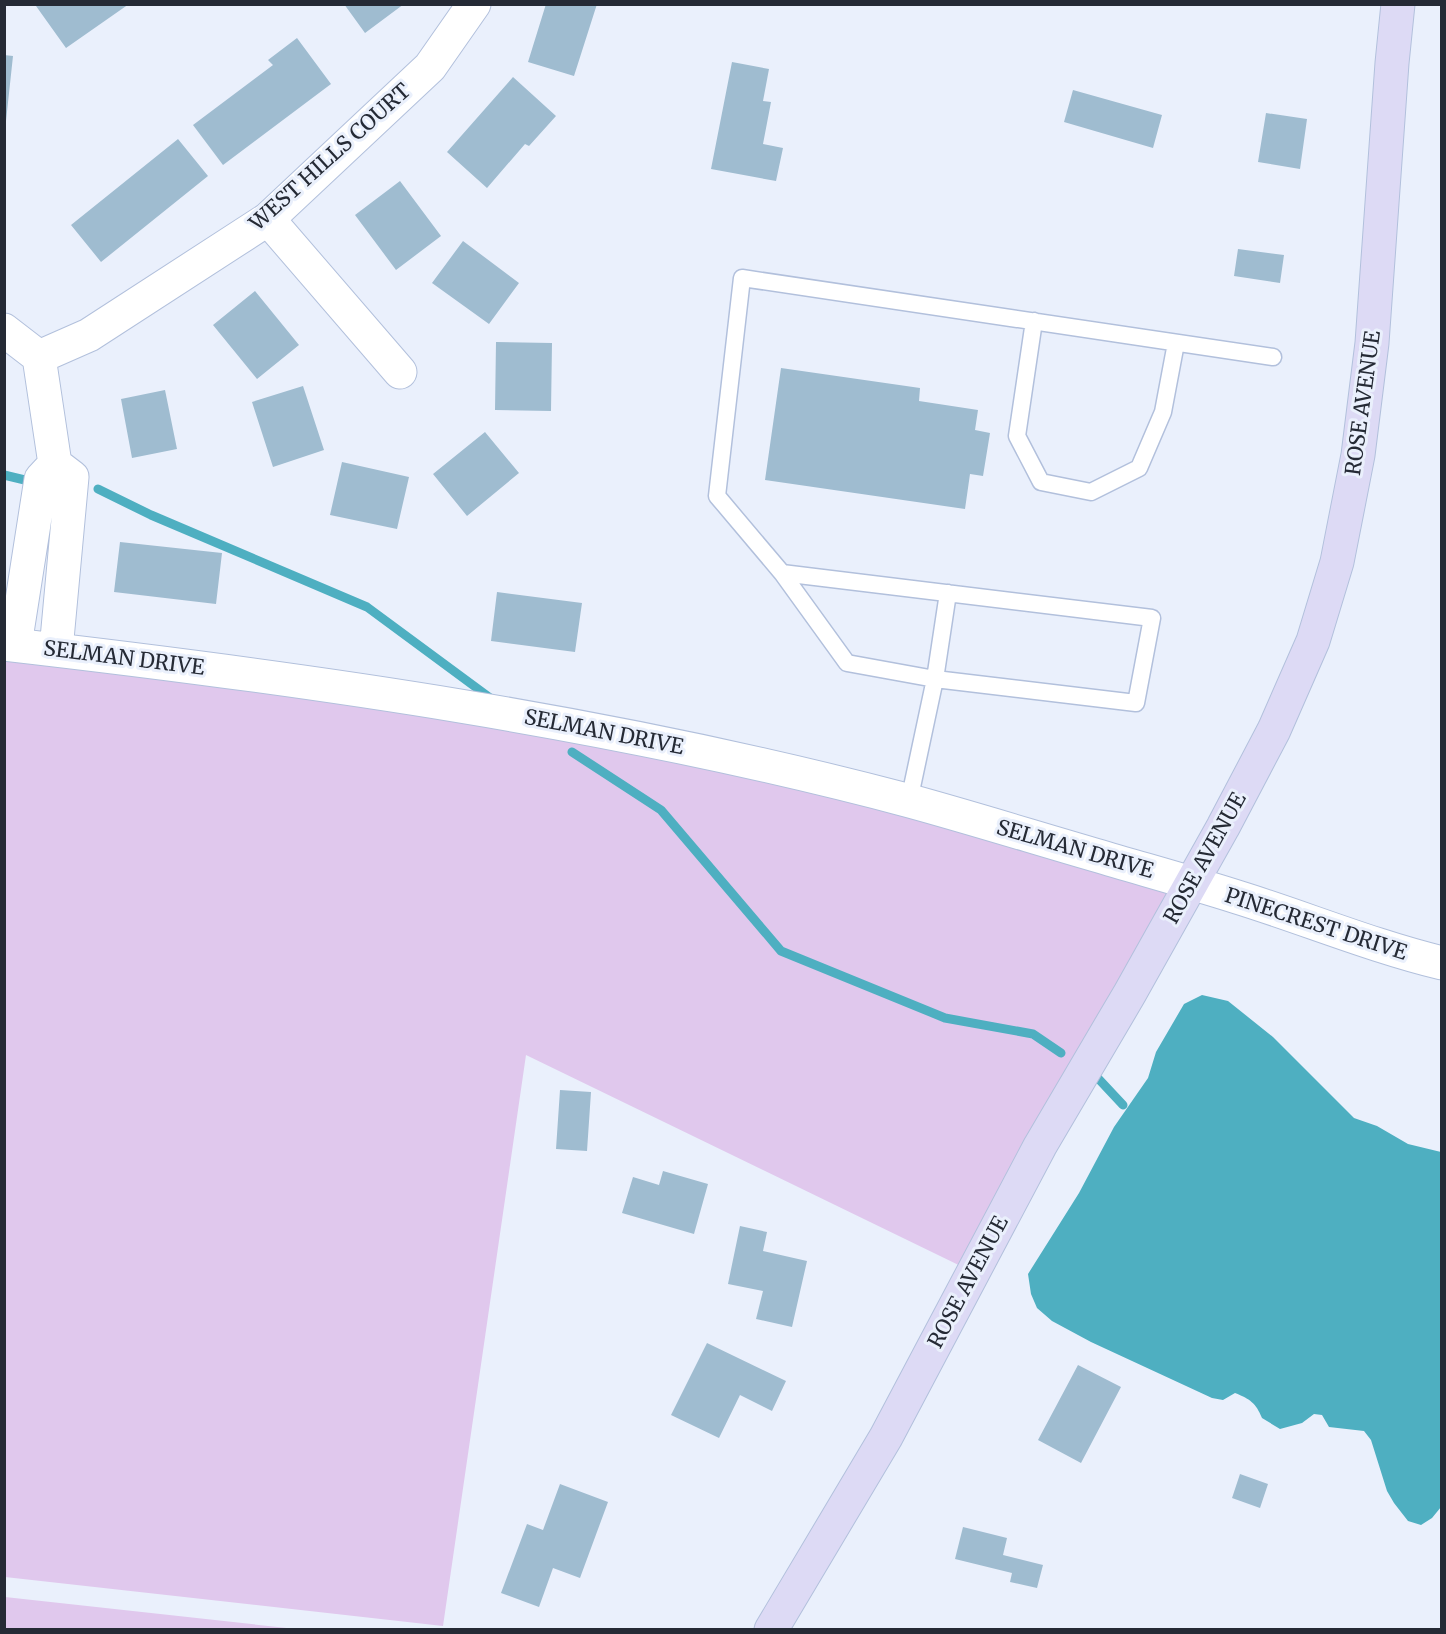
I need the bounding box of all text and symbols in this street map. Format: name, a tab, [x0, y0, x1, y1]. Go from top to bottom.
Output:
street label: WEST HILLS COURT	[243, 77, 416, 237]
street label: ROSE AVENUE	[1339, 328, 1386, 477]
street label: SELMAN DRIVE	[42, 634, 207, 681]
street label: SELMAN DRIVE	[522, 703, 687, 760]
street label: ROSE AVENUE	[1157, 787, 1252, 928]
street label: SELMAN DRIVE	[994, 813, 1157, 884]
street label: PINECREST DRIVE	[1222, 881, 1411, 966]
street label: ROSE AVENUE	[921, 1210, 1014, 1352]

